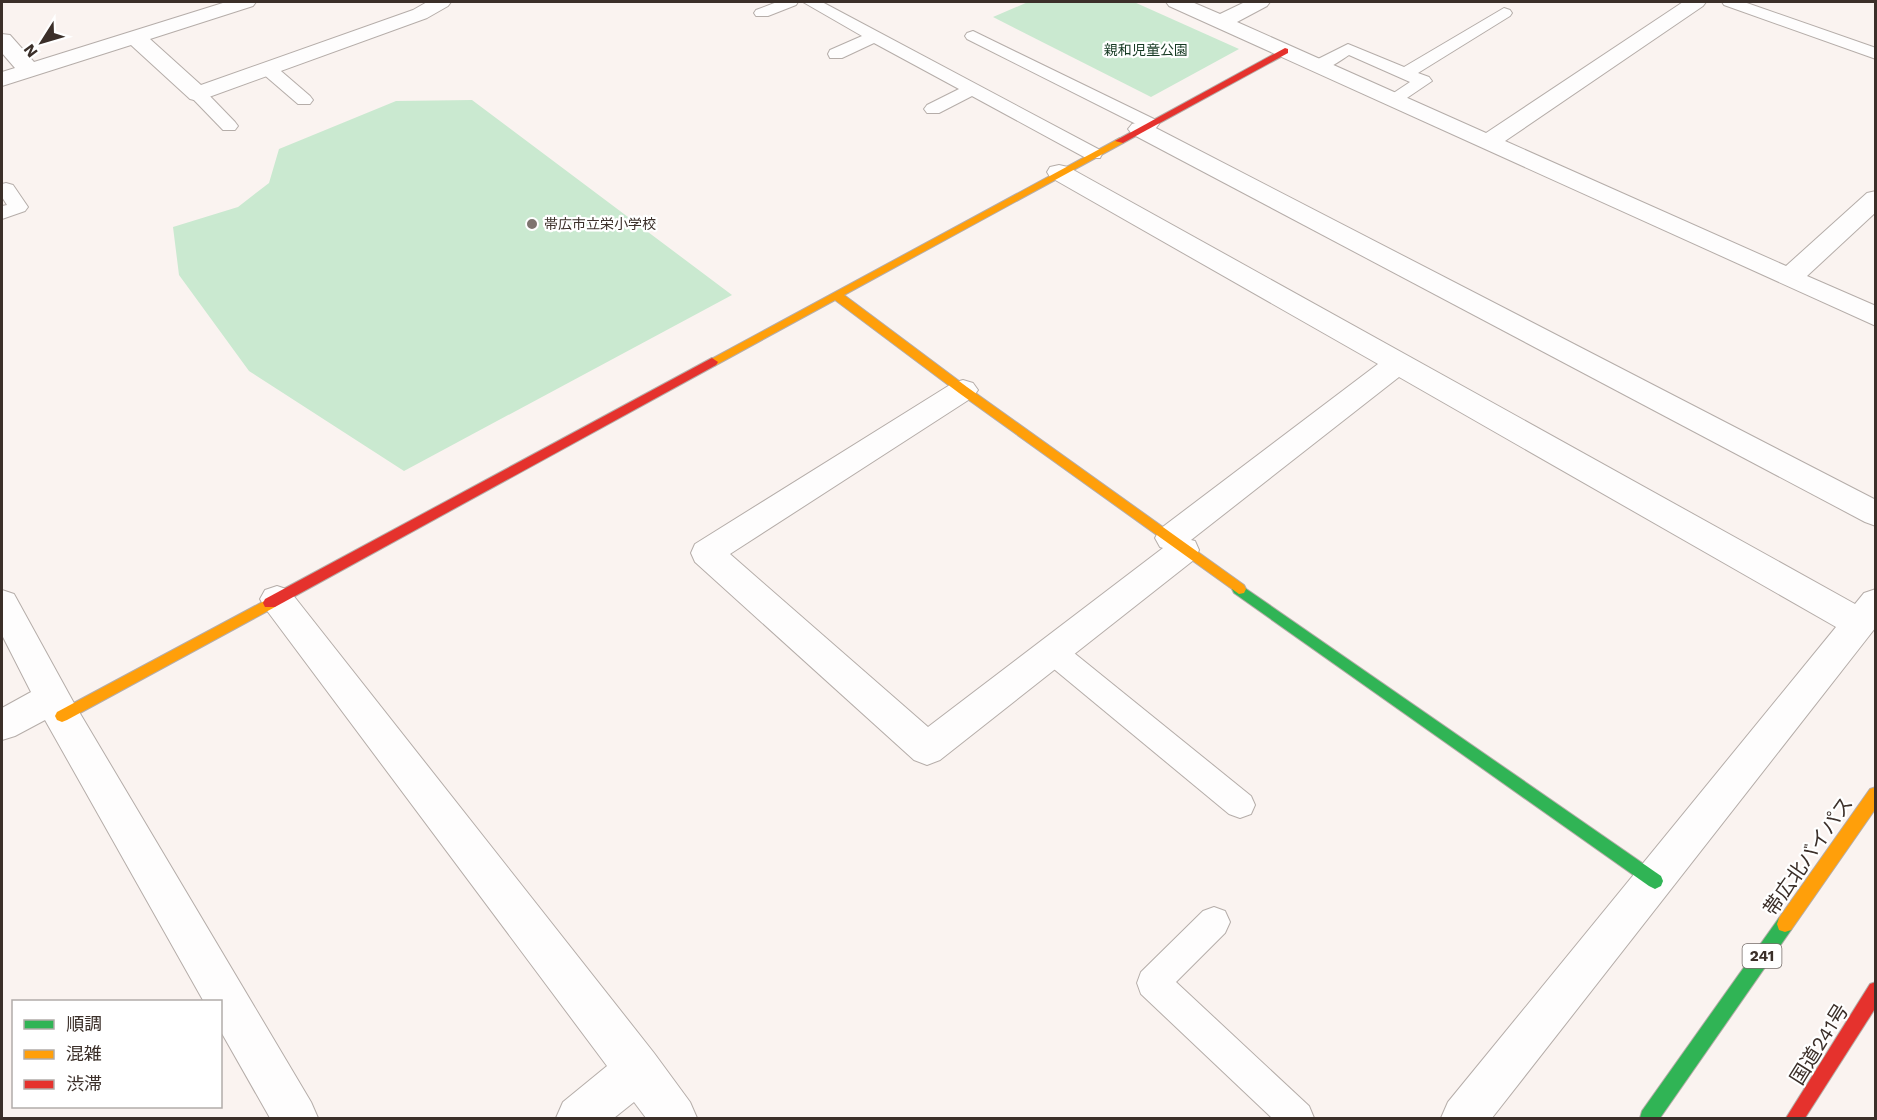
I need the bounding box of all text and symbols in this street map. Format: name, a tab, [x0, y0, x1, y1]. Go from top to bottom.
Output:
north arrow	[12, 12, 72, 72]
text: N	[19, 40, 42, 61]
park label: 親和児童公園	[1104, 42, 1188, 58]
place label: 帯広市立栄小学校	[544, 216, 656, 232]
marker: 帯広市立栄小学校	[525, 217, 539, 231]
street label: 帯広北バイパス	[1758, 792, 1858, 920]
road number: 241	[1742, 944, 1782, 968]
street label: 国道241号	[1785, 999, 1853, 1089]
legend	[12, 1000, 222, 1108]
text: 順調	[66, 1013, 102, 1034]
text: 混雑	[66, 1043, 102, 1064]
text: 渋滞	[66, 1073, 102, 1094]

